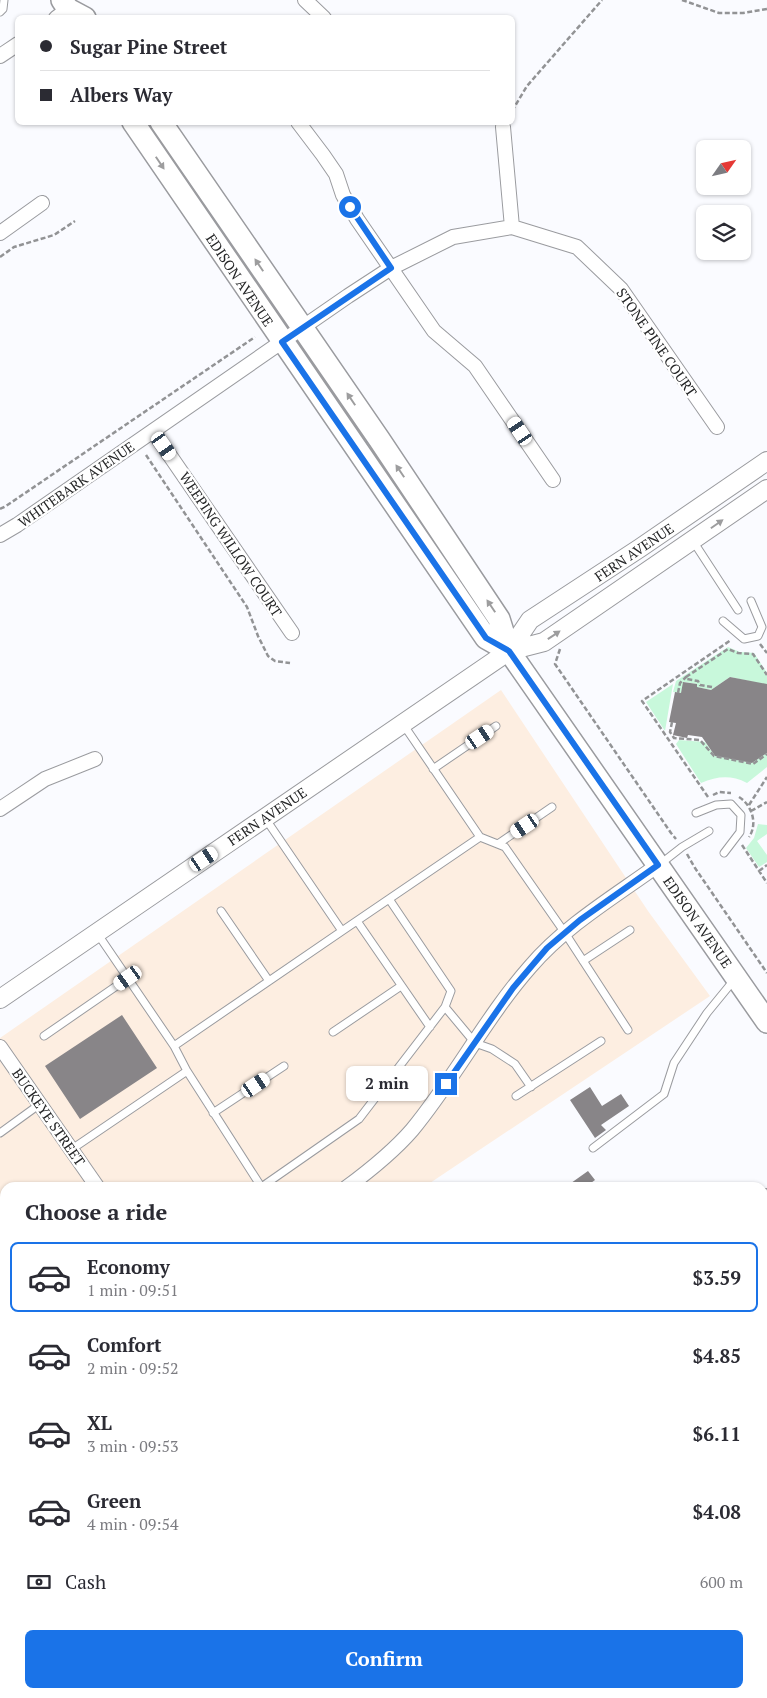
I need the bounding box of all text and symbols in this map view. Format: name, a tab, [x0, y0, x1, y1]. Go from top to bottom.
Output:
text: Sugar Pine Street	[70, 34, 227, 59]
text: Albers Way	[70, 82, 172, 107]
north arrow	[696, 140, 751, 195]
map controls	[696, 140, 751, 260]
one-way arrow	[155, 156, 165, 170]
route start	[339, 196, 361, 218]
button: layers	[696, 205, 751, 260]
street label: EDISON AVENUE	[202, 230, 278, 330]
one-way arrow	[254, 258, 264, 272]
street label: STONE PINE COURT	[612, 284, 702, 400]
one-way arrow	[346, 392, 356, 406]
car	[505, 414, 534, 448]
car	[149, 429, 178, 463]
street label: WHITEBARK AVENUE	[14, 437, 138, 531]
one-way arrow	[395, 464, 405, 478]
street label: WEEPING WILLOW COURT	[175, 468, 287, 620]
street label: FERN AVENUE	[591, 518, 677, 586]
one-way arrow	[710, 519, 724, 529]
one-way arrow	[486, 599, 495, 613]
one-way arrow	[547, 630, 561, 640]
car	[463, 722, 496, 752]
street label: FERN AVENUE	[224, 782, 310, 850]
car	[508, 811, 541, 841]
car	[187, 844, 220, 874]
street label: EDISON AVENUE	[659, 872, 737, 972]
car	[111, 963, 144, 993]
street label: BUCKEYE STREET	[8, 1065, 90, 1170]
callout: 2 min	[346, 1066, 428, 1102]
car	[239, 1070, 272, 1100]
text: 2 min	[365, 1072, 409, 1094]
route end	[435, 1073, 457, 1095]
text: Choose a ride	[25, 1197, 167, 1226]
text: Economy	[87, 1254, 170, 1279]
icon: car	[27, 1255, 72, 1300]
text: $3.59	[692, 1265, 741, 1290]
text: 1 min · 09:51	[87, 1279, 179, 1301]
text: Comfort	[87, 1332, 162, 1357]
icon: car	[27, 1333, 72, 1378]
text: $4.85	[692, 1343, 741, 1368]
text: 2 min · 09:52	[87, 1357, 179, 1379]
text: XL	[87, 1410, 112, 1435]
icon: car	[27, 1411, 72, 1456]
text: $6.11	[692, 1421, 741, 1446]
text: 3 min · 09:53	[87, 1435, 179, 1457]
text: Green	[87, 1488, 141, 1513]
icon: car	[27, 1489, 72, 1534]
text: $4.08	[692, 1499, 741, 1524]
text: 4 min · 09:54	[87, 1513, 179, 1535]
icon: cash	[25, 1568, 53, 1596]
text: Cash	[65, 1569, 106, 1594]
text: 600 m	[700, 1571, 743, 1593]
button: Confirm	[25, 1630, 743, 1688]

